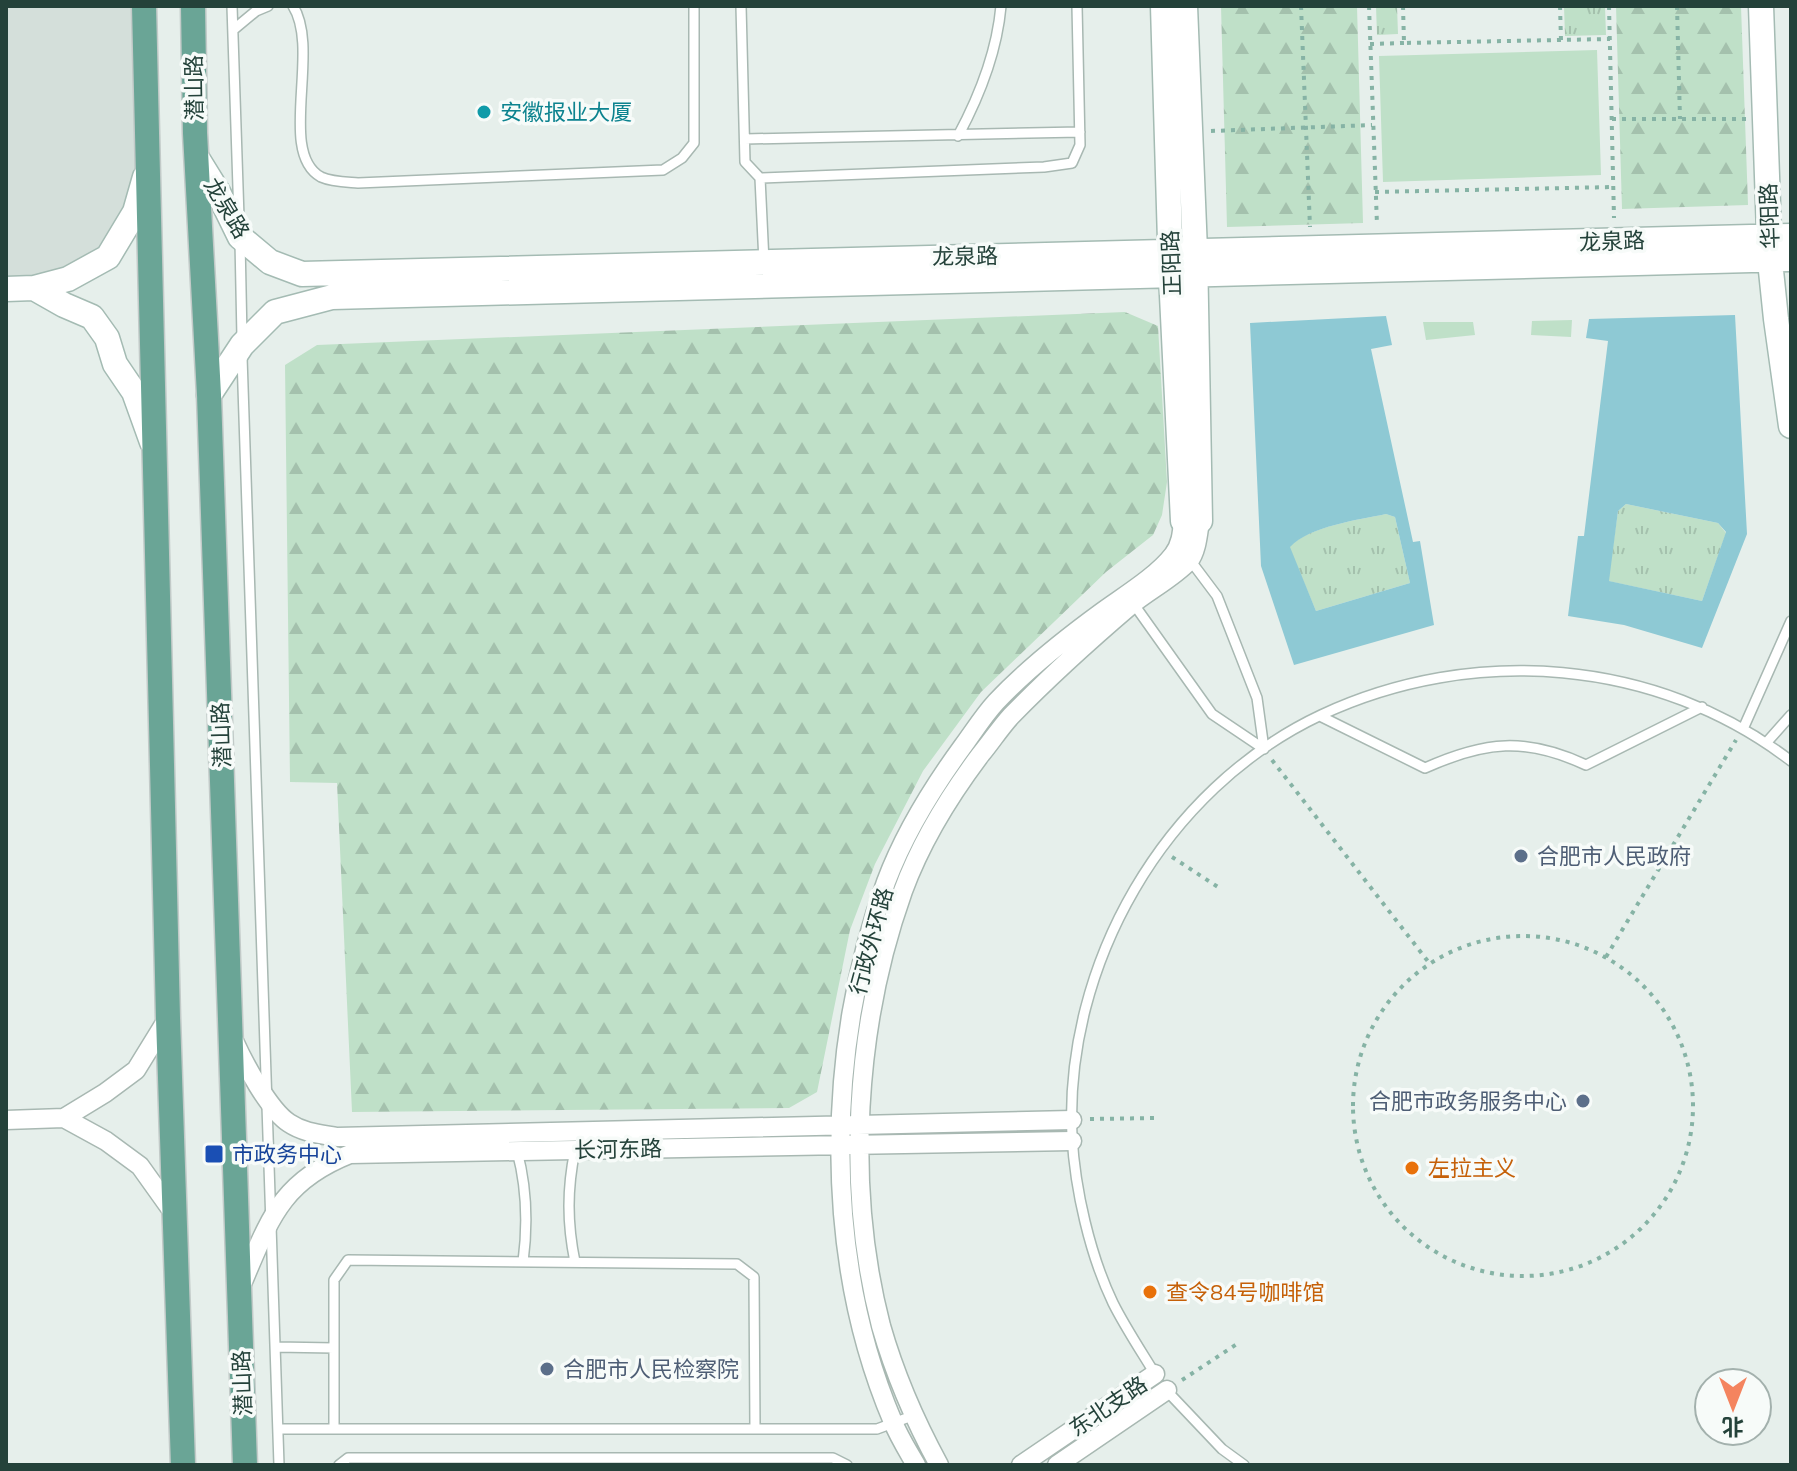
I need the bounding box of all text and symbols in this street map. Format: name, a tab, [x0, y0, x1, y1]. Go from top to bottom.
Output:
street label: 潜山路	[179, 55, 209, 121]
place label: 安徽报业大厦	[500, 98, 632, 126]
marker: 安徽报业大厦	[475, 103, 493, 121]
street label: 龙泉路	[198, 172, 256, 244]
street label: 华阳路	[1754, 183, 1784, 249]
street label: 龙泉路	[1579, 226, 1645, 256]
street label: 正阳路	[1156, 230, 1186, 296]
street label: 龙泉路	[932, 241, 998, 271]
street label: 潜山路	[206, 702, 236, 768]
place label: 合肥市人民政府	[1537, 842, 1691, 870]
marker: 合肥市人民政府	[1512, 847, 1530, 865]
street label: 行政外环路	[843, 884, 899, 998]
place label: 合肥市政务服务中心	[1369, 1087, 1567, 1115]
marker: 合肥市政务服务中心	[1574, 1092, 1592, 1110]
street label: 长河东路	[574, 1134, 662, 1164]
place label: 市政务中心	[232, 1140, 342, 1168]
marker: 市政务中心	[203, 1143, 225, 1165]
place label: 左拉主义	[1428, 1154, 1516, 1182]
marker: 左拉主义	[1403, 1159, 1421, 1177]
place label: 查令84号咖啡馆	[1166, 1278, 1324, 1306]
marker: 查令84号咖啡馆	[1141, 1283, 1159, 1301]
street label: 潜山路	[227, 1350, 257, 1416]
place label: 合肥市人民检察院	[563, 1355, 739, 1383]
marker: 合肥市人民检察院	[538, 1360, 556, 1378]
north arrow	[1693, 1367, 1773, 1447]
street label: 东北支路	[1064, 1370, 1152, 1442]
text: 北	[1722, 1413, 1744, 1441]

